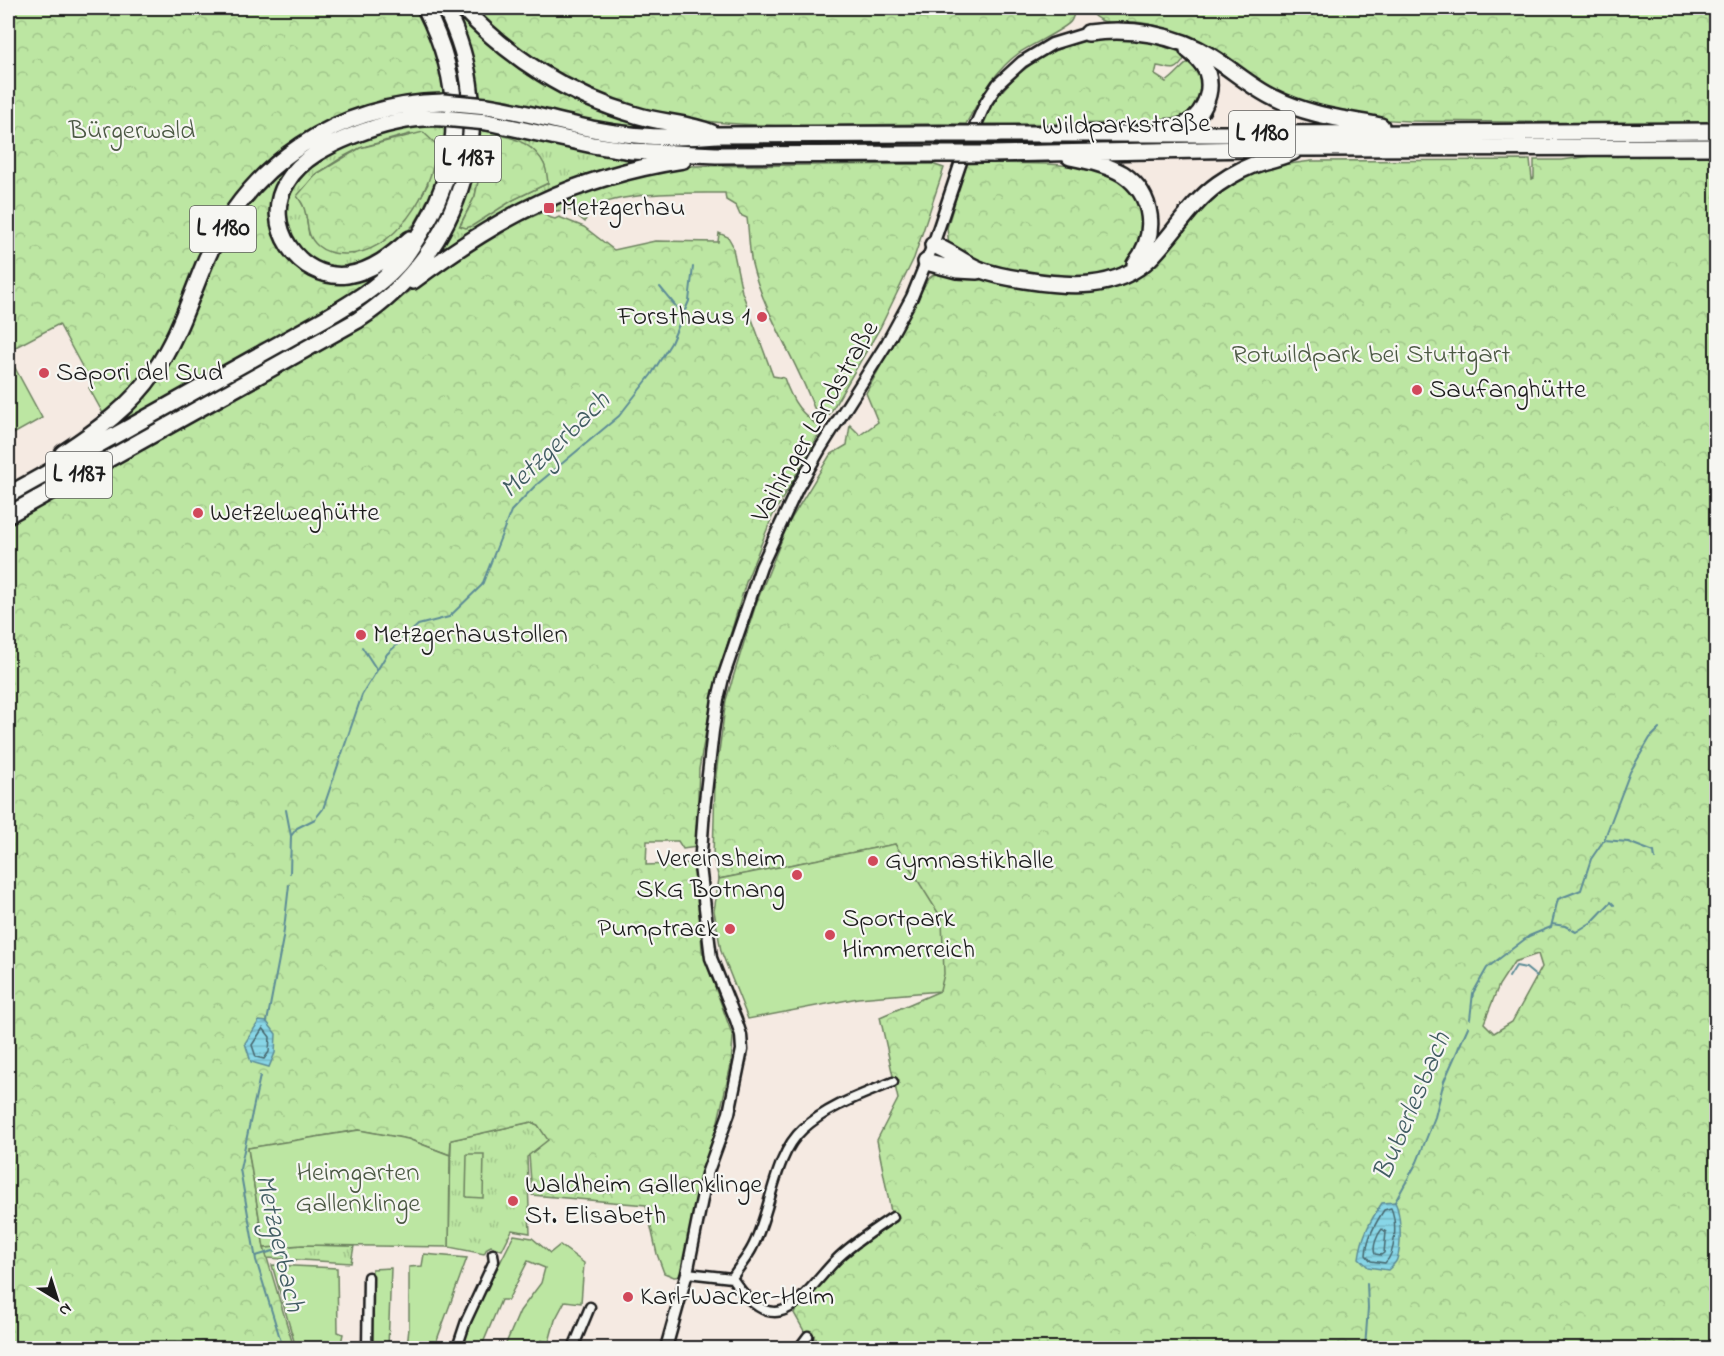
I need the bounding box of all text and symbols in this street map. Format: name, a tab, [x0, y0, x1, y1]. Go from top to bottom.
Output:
street label: Wildparkstraße	[1042, 105, 1211, 147]
road number: L 1180	[1229, 111, 1295, 157]
park label: Bürgerwald	[68, 112, 195, 151]
road number: L 1187	[435, 136, 501, 182]
place label: Metzgerhau	[561, 189, 685, 228]
marker: Metzgerhau	[542, 201, 556, 215]
road number: L 1180	[190, 206, 256, 252]
place label: Forsthaus 1	[617, 298, 750, 337]
marker: Forsthaus 1	[755, 310, 769, 324]
street label: Vaihinger Landstraße	[742, 313, 890, 531]
park label: Rotwildpark bei Stuttgart	[1232, 336, 1510, 375]
place label: Sapori del Sud	[56, 354, 223, 393]
marker: Sapori del Sud	[37, 366, 51, 380]
place label: Saufanghütte	[1429, 371, 1587, 410]
water label: Metzgerbach	[491, 382, 621, 509]
marker: Saufanghütte	[1410, 383, 1424, 397]
road number: L 1187	[46, 452, 112, 498]
place label: Wetzelweghütte	[210, 494, 380, 533]
marker: Wetzelweghütte	[191, 506, 205, 520]
place label: Metzgerhaustollen	[373, 616, 568, 655]
marker: Metzgerhaustollen	[354, 628, 368, 642]
place label: Vereinsheim SKG Botnang	[636, 840, 785, 910]
place label: Gymnastikhalle	[885, 842, 1055, 881]
marker: Gymnastikhalle	[866, 854, 880, 868]
marker: Vereinsheim SKG Botnang	[790, 868, 804, 882]
place label: Sportpark Himmerreich	[842, 900, 975, 970]
place label: Pumptrack	[597, 910, 718, 949]
marker: Pumptrack	[723, 922, 737, 936]
marker: Sportpark Himmerreich	[823, 928, 837, 942]
water label: Buberlesbach	[1363, 1026, 1463, 1188]
park label: Heimgarten Gallenklinge	[296, 1154, 421, 1224]
place label: Waldheim Gallenklinge St. Elisabeth	[525, 1166, 763, 1236]
water label: Metzgerbach	[242, 1170, 314, 1317]
marker: Waldheim Gallenklinge St. Elisabeth	[506, 1194, 520, 1208]
north arrow	[27, 1269, 87, 1329]
place label: Karl-Wacker-Heim	[640, 1278, 834, 1317]
marker: Karl-Wacker-Heim	[621, 1290, 635, 1304]
text: N	[53, 1296, 77, 1322]

